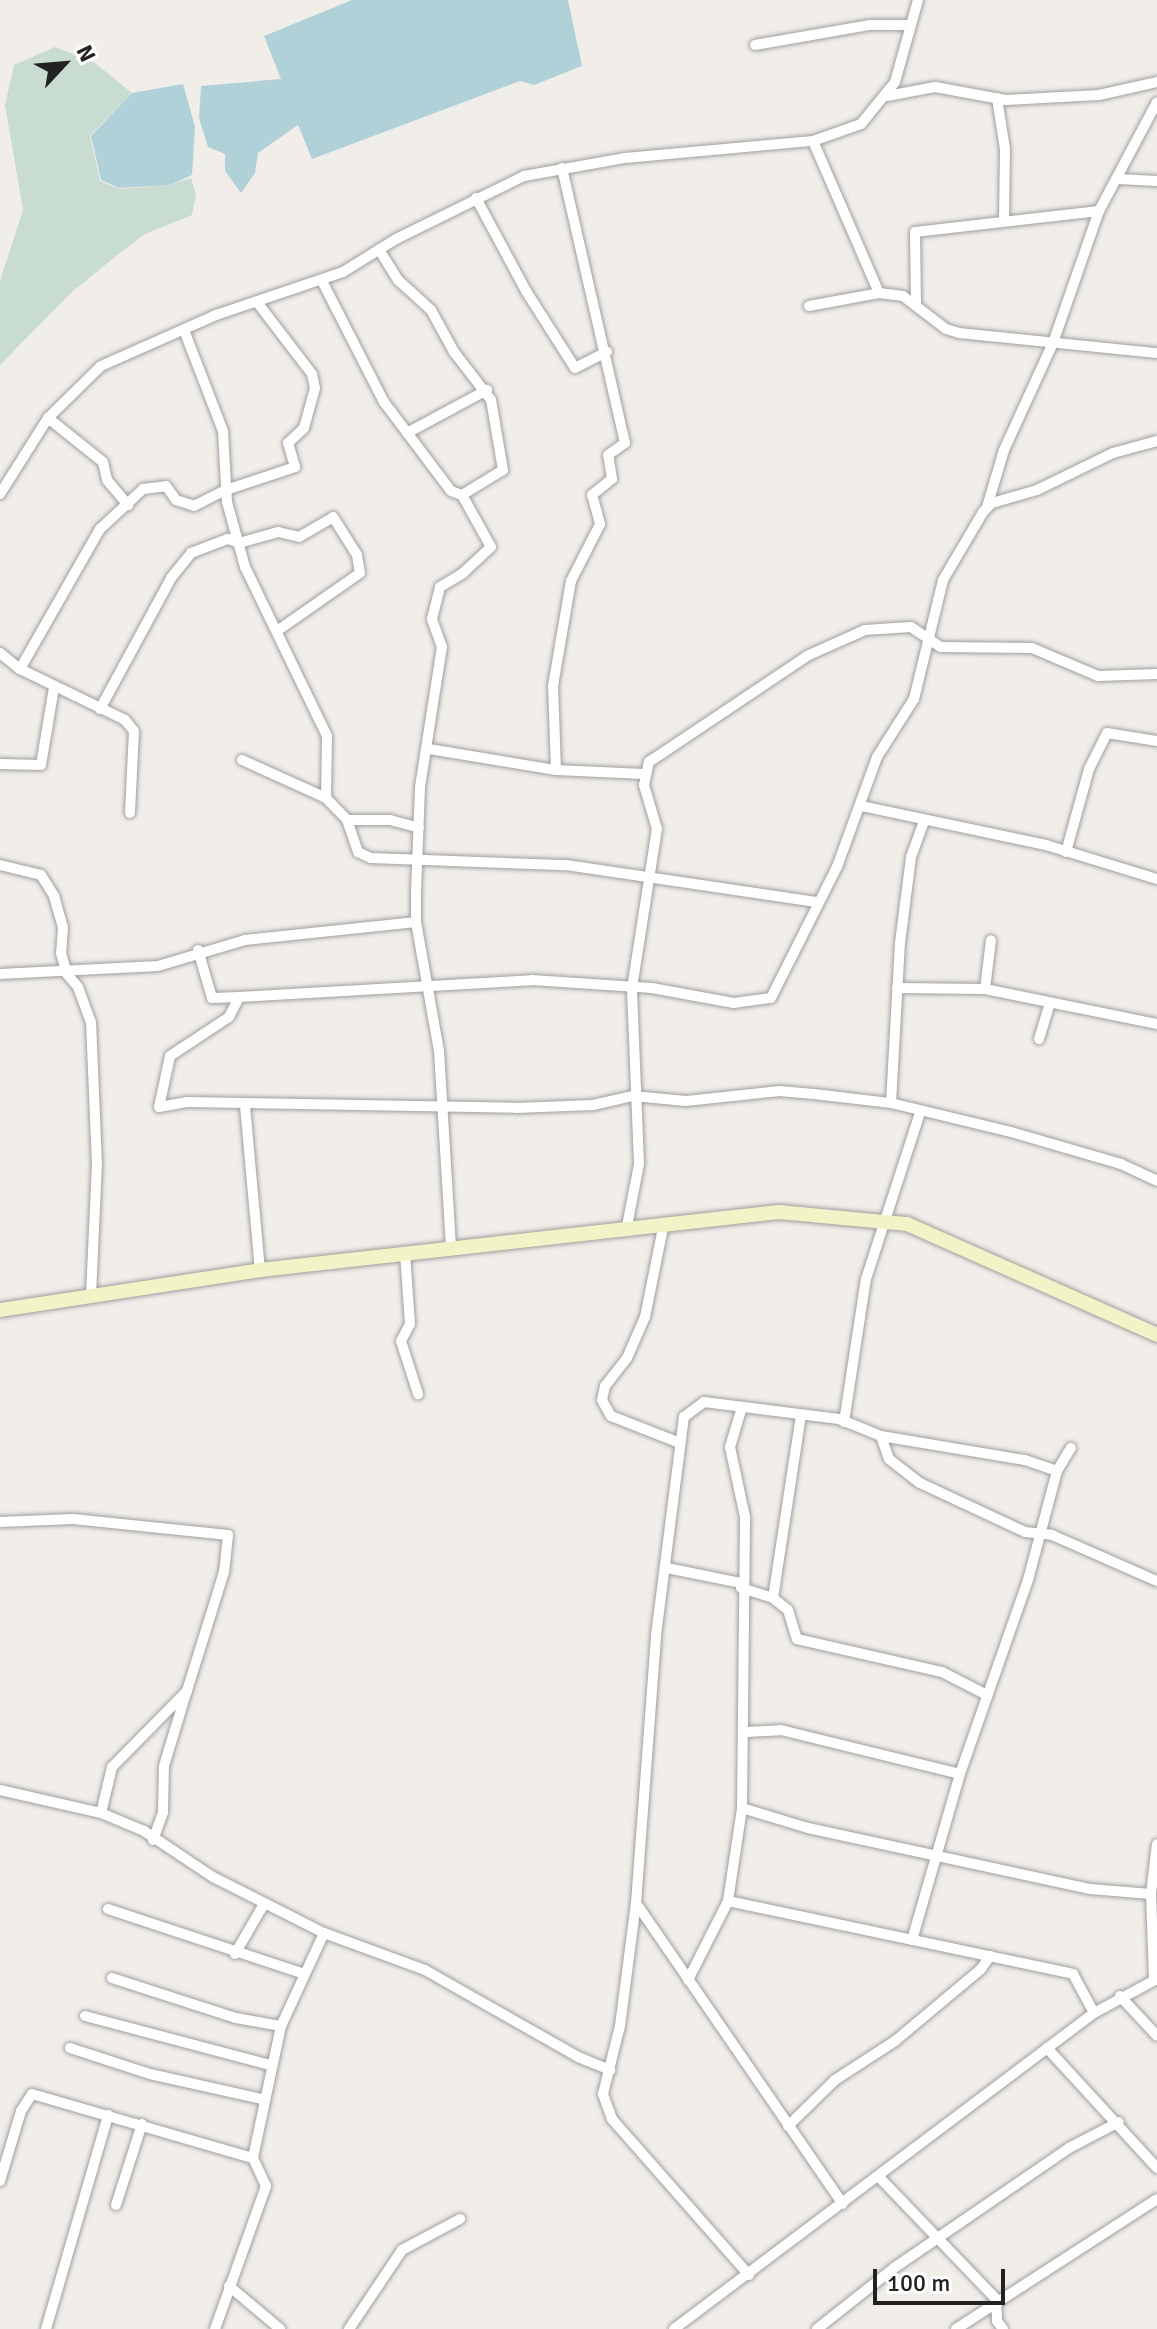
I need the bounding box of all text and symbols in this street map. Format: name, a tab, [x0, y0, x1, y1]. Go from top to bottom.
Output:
north arrow	[24, 24, 104, 104]
text: N	[71, 40, 102, 66]
scale bar	[877, 2253, 1009, 2303]
text: 100 m	[887, 2268, 950, 2298]

